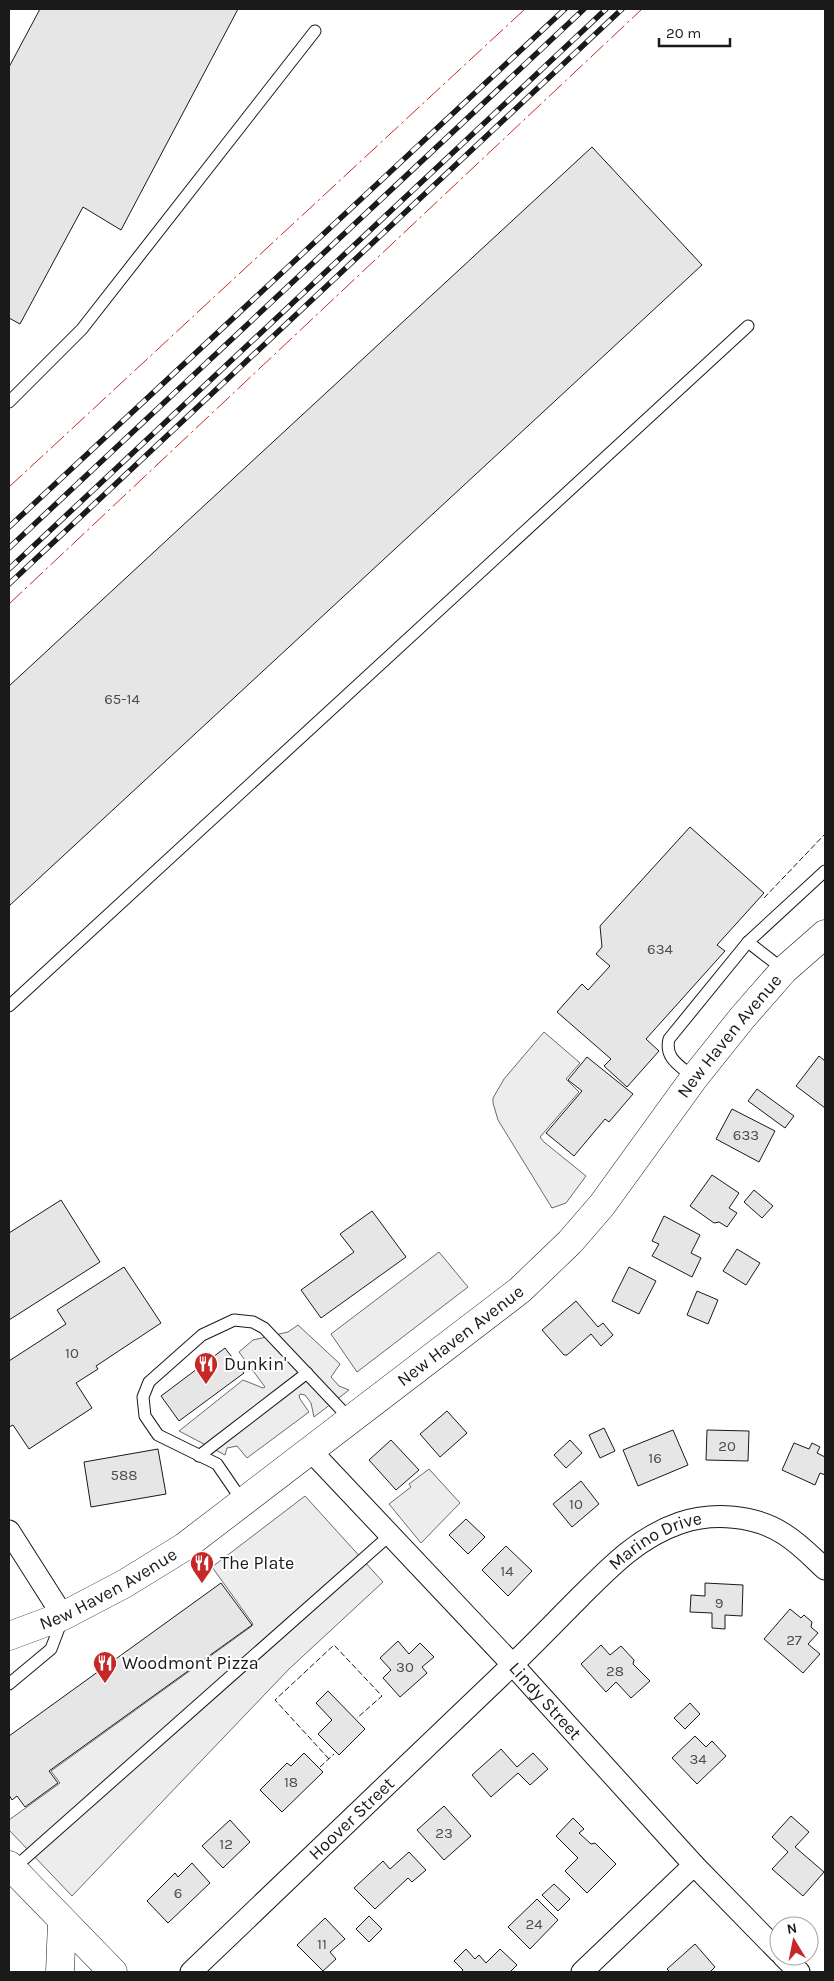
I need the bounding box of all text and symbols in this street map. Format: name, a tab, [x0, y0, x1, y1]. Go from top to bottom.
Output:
scale bar	[659, 15, 730, 47]
text: 20 m	[666, 24, 701, 42]
house number: 65-14	[104, 690, 140, 708]
house number: 634	[647, 940, 674, 958]
street label: New Haven Avenue	[672, 969, 786, 1102]
house number: 633	[733, 1126, 759, 1144]
street label: New Haven Avenue	[393, 1280, 528, 1391]
house number: 10	[65, 1344, 79, 1362]
restaurant icon: Dunkin'	[193, 1351, 219, 1385]
place label: Dunkin'	[224, 1353, 286, 1375]
house number: 20	[718, 1437, 736, 1455]
house number: 16	[648, 1449, 662, 1467]
house number: 588	[111, 1466, 137, 1484]
house number: 10	[569, 1495, 583, 1513]
street label: Marino Drive	[604, 1507, 703, 1575]
street label: New Haven Avenue	[36, 1543, 181, 1635]
restaurant icon: The Plate	[189, 1550, 215, 1584]
place label: The Plate	[220, 1552, 294, 1574]
house number: 14	[500, 1562, 514, 1580]
house number: 9	[715, 1594, 723, 1612]
house number: 27	[786, 1631, 802, 1649]
restaurant icon: Woodmont Pizza	[92, 1650, 118, 1684]
place label: Woodmont Pizza	[122, 1652, 259, 1674]
street label: Lindy Street	[505, 1657, 586, 1745]
house number: 30	[396, 1658, 414, 1676]
house number: 28	[606, 1662, 624, 1680]
house number: 34	[689, 1750, 707, 1768]
street label: Hoover Street	[304, 1772, 399, 1865]
house number: 18	[284, 1773, 298, 1791]
house number: 23	[435, 1824, 453, 1842]
house number: 12	[219, 1835, 233, 1853]
house number: 6	[174, 1884, 182, 1902]
house number: 24	[525, 1915, 543, 1933]
north arrow	[769, 1916, 819, 1966]
text: N	[785, 1919, 798, 1938]
house number: 11	[317, 1935, 327, 1953]

